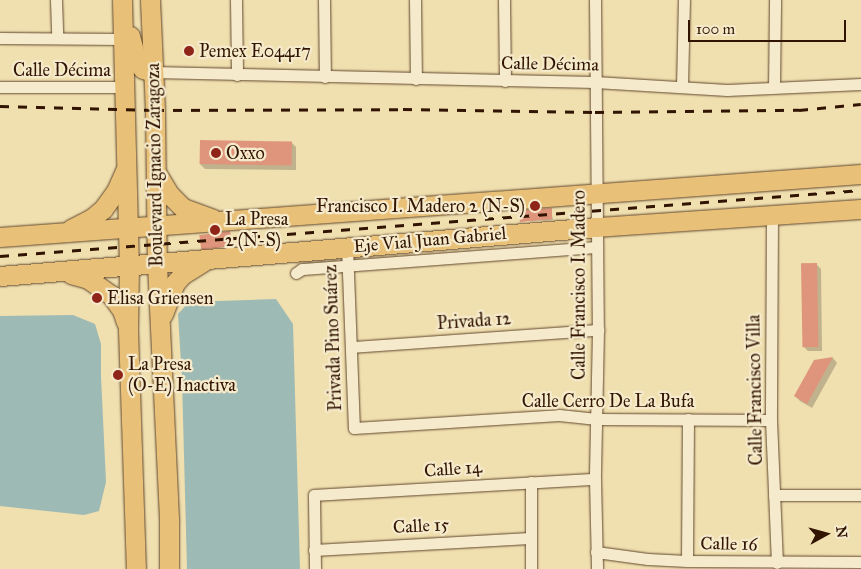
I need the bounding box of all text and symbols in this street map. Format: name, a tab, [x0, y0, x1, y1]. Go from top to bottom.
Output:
scale bar	[691, 10, 848, 42]
text: 100 m	[696, 20, 735, 38]
place label: Pemex E04417	[199, 40, 311, 62]
marker: Pemex E04417	[183, 45, 195, 57]
street label: Calle Décima	[501, 52, 599, 76]
street label: Calle Décima	[13, 59, 111, 81]
street label: Boulevard Ignacio Zaragoza	[142, 63, 168, 267]
place label: Oxxo	[226, 142, 265, 164]
marker: Oxxo	[210, 147, 222, 159]
street label: Calle Francisco I. Madero	[568, 190, 590, 380]
place label: Francisco I. Madero 2 (N-S)	[316, 195, 525, 217]
marker: Francisco I. Madero 2 (N-S)	[529, 200, 541, 212]
place label: La Presa 2 (N-S)	[225, 209, 288, 252]
street label: Eje Vial Juan Gabriel	[353, 223, 507, 257]
marker: La Presa 2 (N-S)	[209, 224, 221, 236]
street label: Privada Pino Suárez	[320, 264, 346, 412]
place label: Elisa Griensen	[107, 287, 214, 309]
marker: Elisa Griensen	[91, 292, 103, 304]
street label: Privada 12	[436, 308, 512, 334]
street label: Calle Francisco Villa	[743, 314, 767, 466]
place label: La Presa (O-E) Inactiva	[128, 354, 236, 396]
marker: La Presa (O-E) Inactiva	[112, 369, 124, 381]
street label: Calle Cerro De La Bufa	[522, 390, 694, 412]
street label: Calle 14	[423, 456, 483, 482]
north arrow	[801, 509, 851, 559]
street label: Calle 15	[392, 514, 450, 538]
text: N	[832, 525, 851, 539]
street label: Calle 16	[700, 533, 758, 555]

